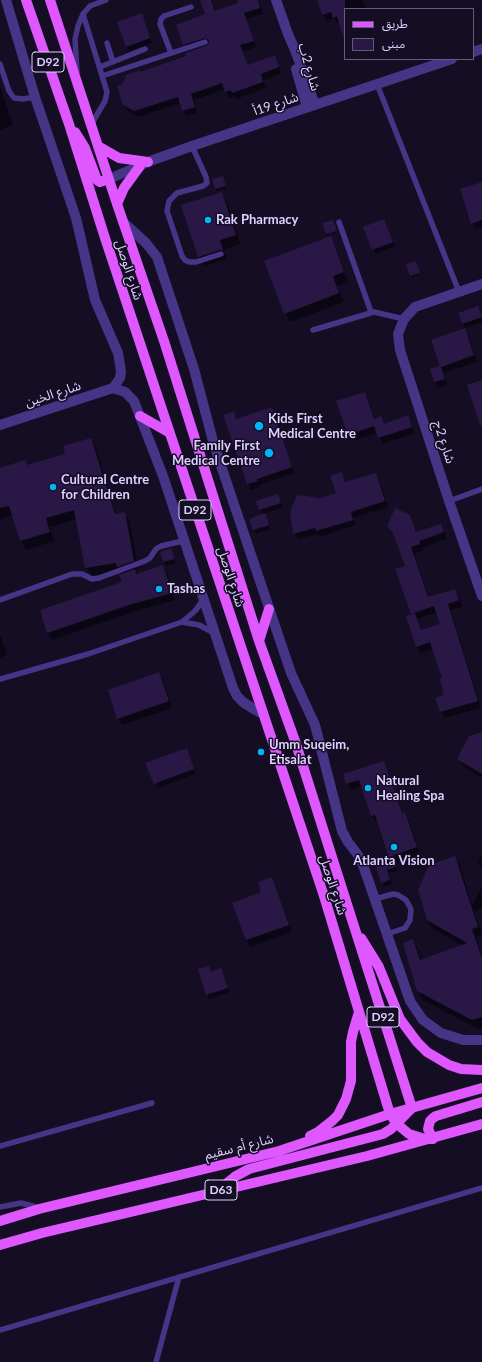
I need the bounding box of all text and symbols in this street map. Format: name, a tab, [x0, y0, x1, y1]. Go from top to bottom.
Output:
legend	[344, 8, 474, 60]
text: طريق	[382, 16, 408, 31]
text: مبنى	[382, 36, 405, 51]
street label: شارع 2ب	[295, 41, 323, 93]
road number: D92	[32, 52, 64, 72]
street label: شارع 19أ	[251, 89, 301, 119]
place label: Rak Pharmacy	[216, 212, 298, 228]
marker: Rak Pharmacy	[203, 215, 213, 225]
street label: شارع الوصل	[112, 238, 146, 302]
street label: شارع الخين	[23, 378, 83, 410]
place label: Kids First Medical Centre	[268, 411, 356, 442]
street label: شارع 2ج	[430, 418, 458, 466]
marker: Kids First Medical Centre	[253, 420, 265, 432]
place label: Family First Medical Centre	[172, 438, 260, 469]
marker: Family First Medical Centre	[263, 447, 275, 459]
place label: Cultural Centre for Children	[61, 472, 149, 503]
marker: Cultural Centre for Children	[48, 482, 58, 492]
road number: D92	[179, 500, 211, 520]
street label: شارع الوصل	[214, 545, 248, 609]
place label: Tashas	[167, 581, 205, 597]
marker: Tashas	[154, 584, 164, 594]
place label: Umm Suqeim, Etisalat	[269, 737, 349, 768]
marker: Umm Suqeim, Etisalat	[256, 747, 266, 757]
place label: Natural Healing Spa	[376, 773, 444, 804]
marker: Natural Healing Spa	[363, 783, 373, 793]
marker: Atlanta Vision	[389, 842, 399, 852]
street label: شارع الوصل	[316, 853, 350, 917]
place label: Atlanta Vision	[353, 853, 435, 869]
road number: D92	[367, 1007, 399, 1027]
street label: شارع أم سقيم	[203, 1131, 275, 1163]
road number: D63	[205, 1180, 237, 1200]

